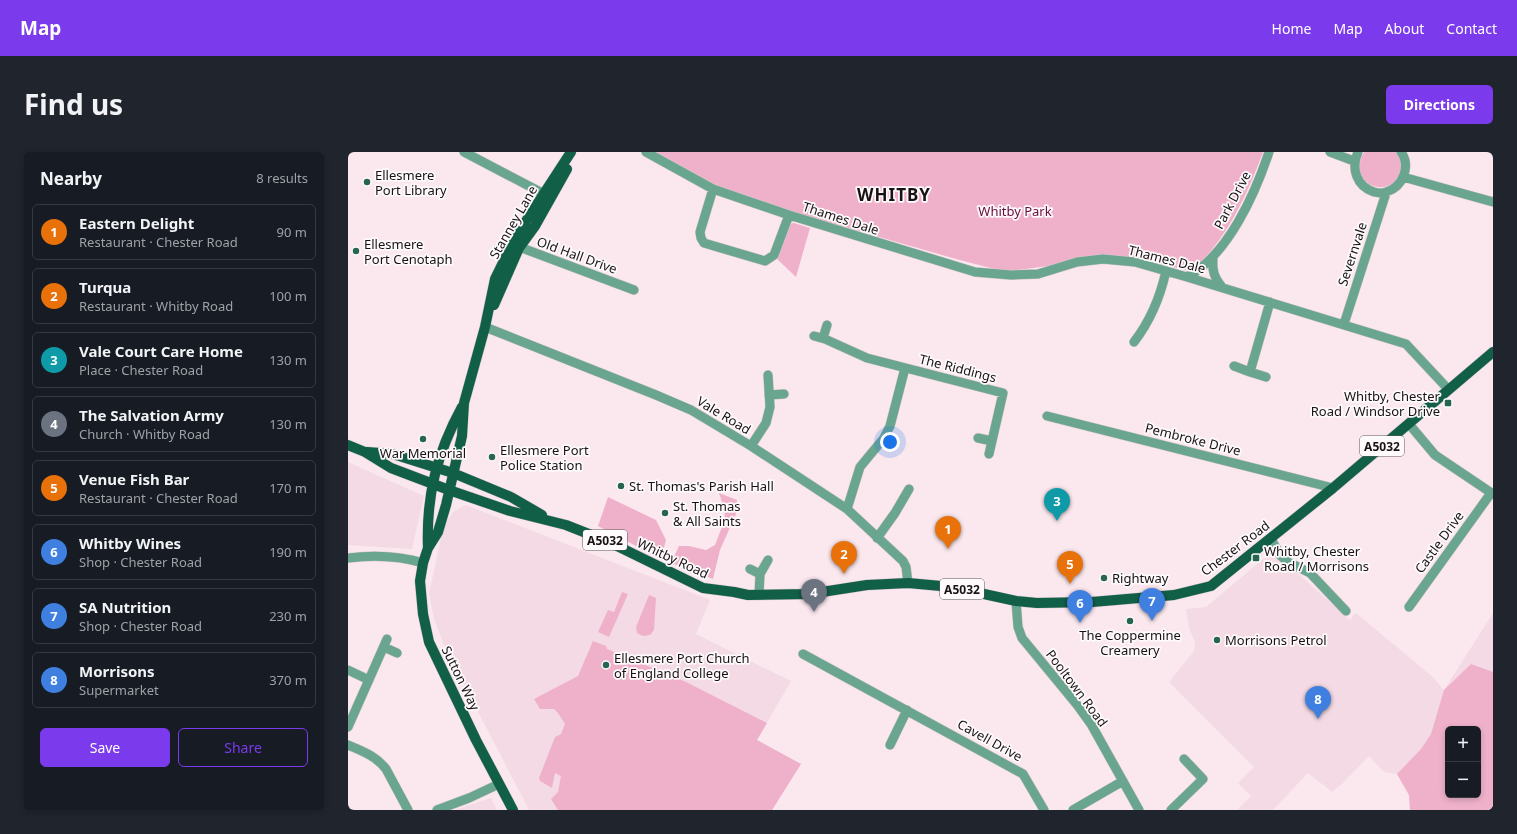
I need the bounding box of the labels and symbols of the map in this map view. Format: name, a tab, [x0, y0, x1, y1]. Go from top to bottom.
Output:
place label: Ellesmere Port Library	[375, 166, 447, 199]
street label: Park Drive	[1209, 168, 1255, 232]
marker: Ellesmere Port Library	[362, 177, 372, 187]
street label: Stanney Lane	[485, 182, 541, 262]
district label: WHITBY	[857, 183, 931, 206]
street label: Thames Dale	[801, 197, 881, 239]
park label: Whitby Park	[978, 202, 1052, 220]
street label: Severnvale	[1333, 220, 1371, 288]
street label: Old Hall Drive	[534, 232, 620, 278]
place label: Ellesmere Port Cenotaph	[364, 235, 453, 268]
street label: Thames Dale	[1126, 241, 1208, 277]
marker: Ellesmere Port Cenotaph	[351, 246, 361, 256]
street label: The Riddings	[917, 350, 999, 386]
place label: Whitby, Chester Road / Windsor Drive	[1311, 387, 1441, 420]
street label: Vale Road	[694, 392, 754, 438]
marker: Whitby, Chester Road / Windsor Drive	[1443, 398, 1453, 408]
street label: Pembroke Drive	[1143, 418, 1243, 460]
your location	[880, 432, 900, 452]
marker: War Memorial	[418, 434, 428, 444]
road number: A5032	[1360, 436, 1404, 456]
place label: Ellesmere Port Police Station	[500, 441, 589, 474]
place label: War Memorial	[380, 444, 466, 462]
marker: Ellesmere Port Police Station	[487, 452, 497, 462]
place label: St. Thomas's Parish Hall	[629, 477, 774, 495]
marker: St. Thomas's Parish Hall	[616, 481, 626, 491]
pin: 3	[1044, 488, 1070, 521]
place label: St. Thomas & All Saints	[673, 497, 741, 530]
street label: Castle Drive	[1410, 507, 1468, 577]
marker: St. Thomas & All Saints	[660, 508, 670, 518]
pin: 1	[935, 516, 961, 549]
street label: Chester Road	[1197, 516, 1273, 580]
road number: A5032	[583, 530, 627, 550]
street label: Whitby Road	[634, 534, 712, 582]
pin: 2	[831, 541, 857, 574]
place label: Whitby, Chester Road / Morrisons	[1264, 542, 1369, 575]
pin: 5	[1057, 551, 1083, 584]
marker: Whitby, Chester Road / Morrisons	[1251, 553, 1261, 563]
place label: Rightway	[1112, 569, 1169, 587]
marker: Rightway	[1099, 573, 1109, 583]
pin: 4	[801, 579, 827, 612]
road number: A5032	[940, 579, 984, 599]
pin: 7	[1139, 588, 1165, 621]
pin: 6	[1067, 590, 1093, 623]
marker: The Coppermine Creamery	[1125, 616, 1135, 626]
place label: The Coppermine Creamery	[1079, 626, 1181, 659]
place label: Morrisons Petrol	[1225, 631, 1327, 649]
marker: Morrisons Petrol	[1212, 635, 1222, 645]
street label: Sutton Way	[438, 643, 485, 714]
street label: Pooltown Road	[1042, 646, 1112, 730]
place label: Ellesmere Port Church of England College	[614, 649, 750, 682]
marker: Ellesmere Port Church of England College	[601, 660, 611, 670]
pin: 8	[1305, 686, 1331, 719]
street label: Cavell Drive	[954, 715, 1026, 765]

